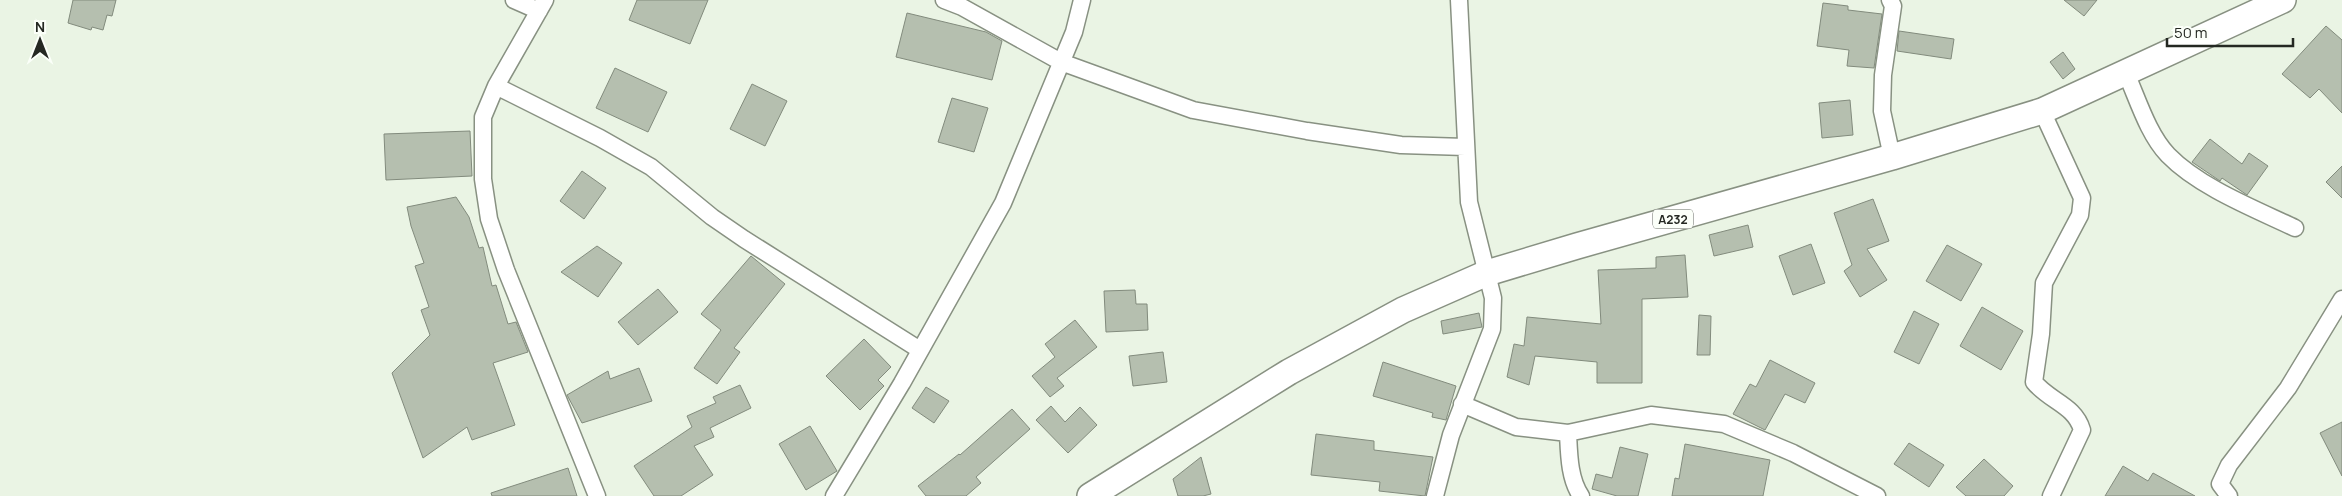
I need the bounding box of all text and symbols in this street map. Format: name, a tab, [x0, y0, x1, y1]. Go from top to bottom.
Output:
north arrow	[15, 15, 65, 65]
scale bar	[2167, 15, 2293, 47]
text: N	[35, 17, 45, 36]
text: 50 m	[2174, 22, 2208, 43]
road number: A232	[1653, 210, 1693, 228]

